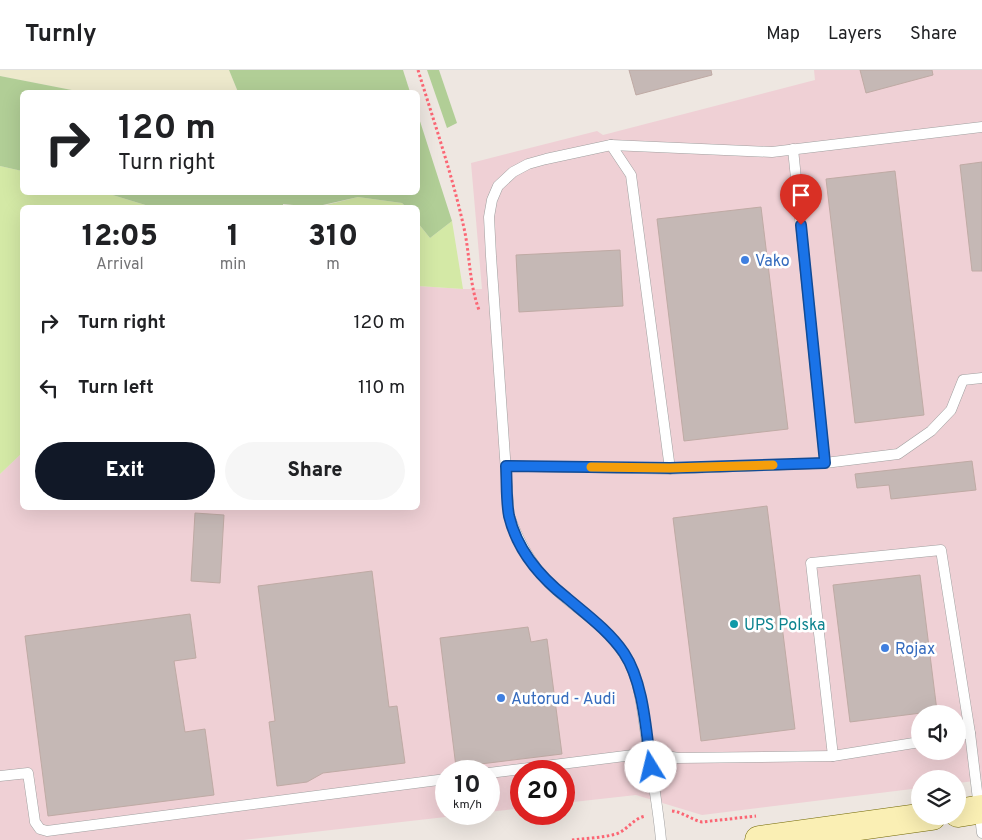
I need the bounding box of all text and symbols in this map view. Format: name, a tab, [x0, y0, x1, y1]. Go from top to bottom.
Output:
text: Turnly	[25, 20, 97, 50]
text: Map	[766, 23, 800, 46]
text: Layers	[828, 23, 882, 46]
text: Share	[910, 23, 957, 46]
text: 120 m	[118, 107, 216, 151]
icon: right	[35, 110, 100, 175]
text: Turn right	[118, 150, 215, 177]
pin	[780, 174, 822, 225]
icon: arrive	[787, 181, 815, 209]
text: 12:05	[82, 219, 158, 256]
text: 1	[227, 219, 239, 256]
text: 310	[308, 219, 358, 256]
place label: Vako	[755, 252, 790, 272]
marker: Vako	[739, 254, 751, 266]
text: Arrival	[96, 255, 144, 275]
text: min	[220, 255, 246, 275]
text: m	[326, 255, 340, 275]
icon: right	[35, 309, 63, 337]
text: Turn right	[78, 311, 166, 335]
text: 120 m	[354, 311, 405, 335]
icon: left	[35, 374, 63, 402]
text: Turn left	[78, 376, 154, 400]
text: 110 m	[358, 376, 405, 400]
button: Exit	[35, 442, 215, 500]
button: Share	[225, 442, 405, 500]
place label: UPS Polska	[744, 616, 825, 636]
marker: UPS Polska	[728, 618, 740, 630]
place label: Rojax	[895, 640, 935, 660]
marker: Rojax	[879, 642, 891, 654]
place label: Autorud - Audi	[511, 690, 616, 710]
marker: Autorud - Audi	[495, 692, 507, 704]
map controls	[911, 705, 966, 825]
button: sound	[911, 705, 966, 760]
position arrow	[624, 740, 676, 792]
speed limit sign: 20	[510, 760, 575, 825]
text: 10	[454, 770, 481, 802]
button: layers	[911, 770, 966, 825]
text: km/h	[453, 797, 482, 813]

